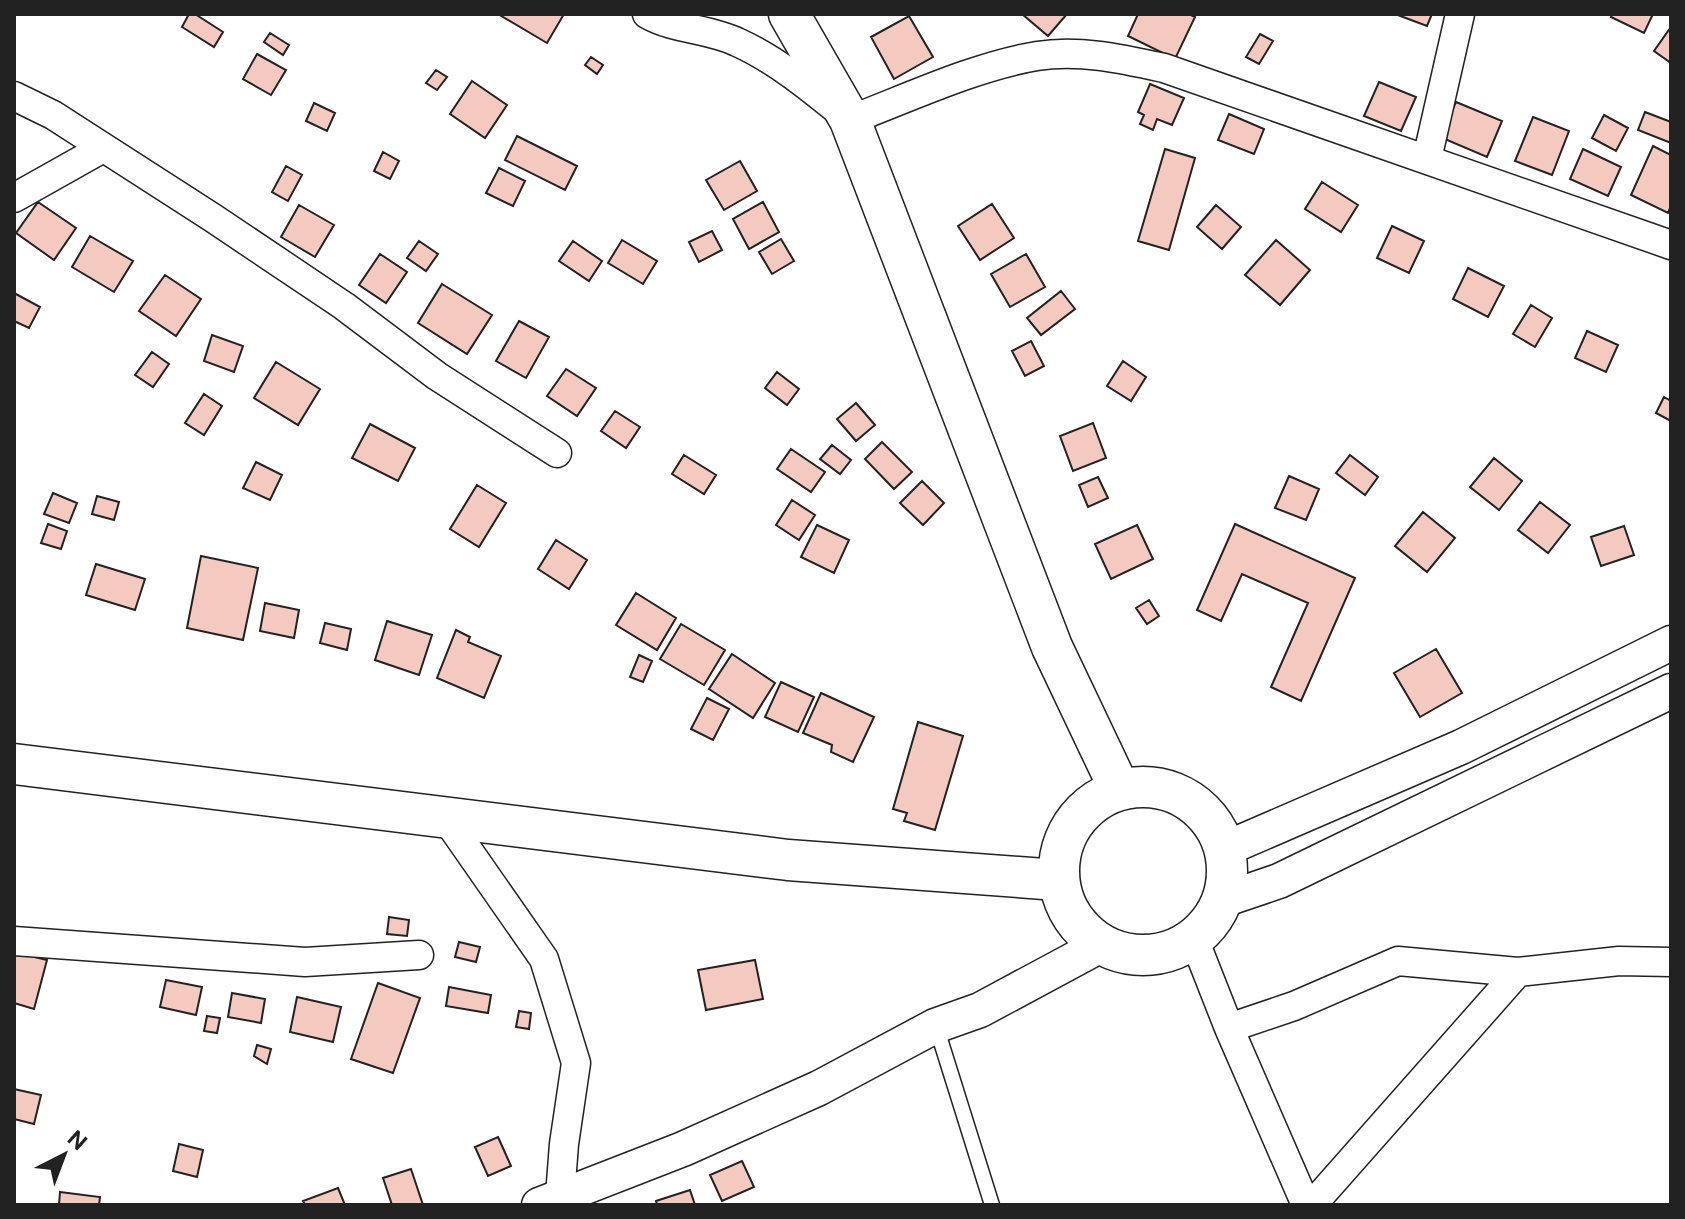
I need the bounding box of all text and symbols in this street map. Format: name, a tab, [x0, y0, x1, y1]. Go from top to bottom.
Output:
north arrow	[24, 1115, 104, 1195]
text: N	[62, 1125, 92, 1156]

